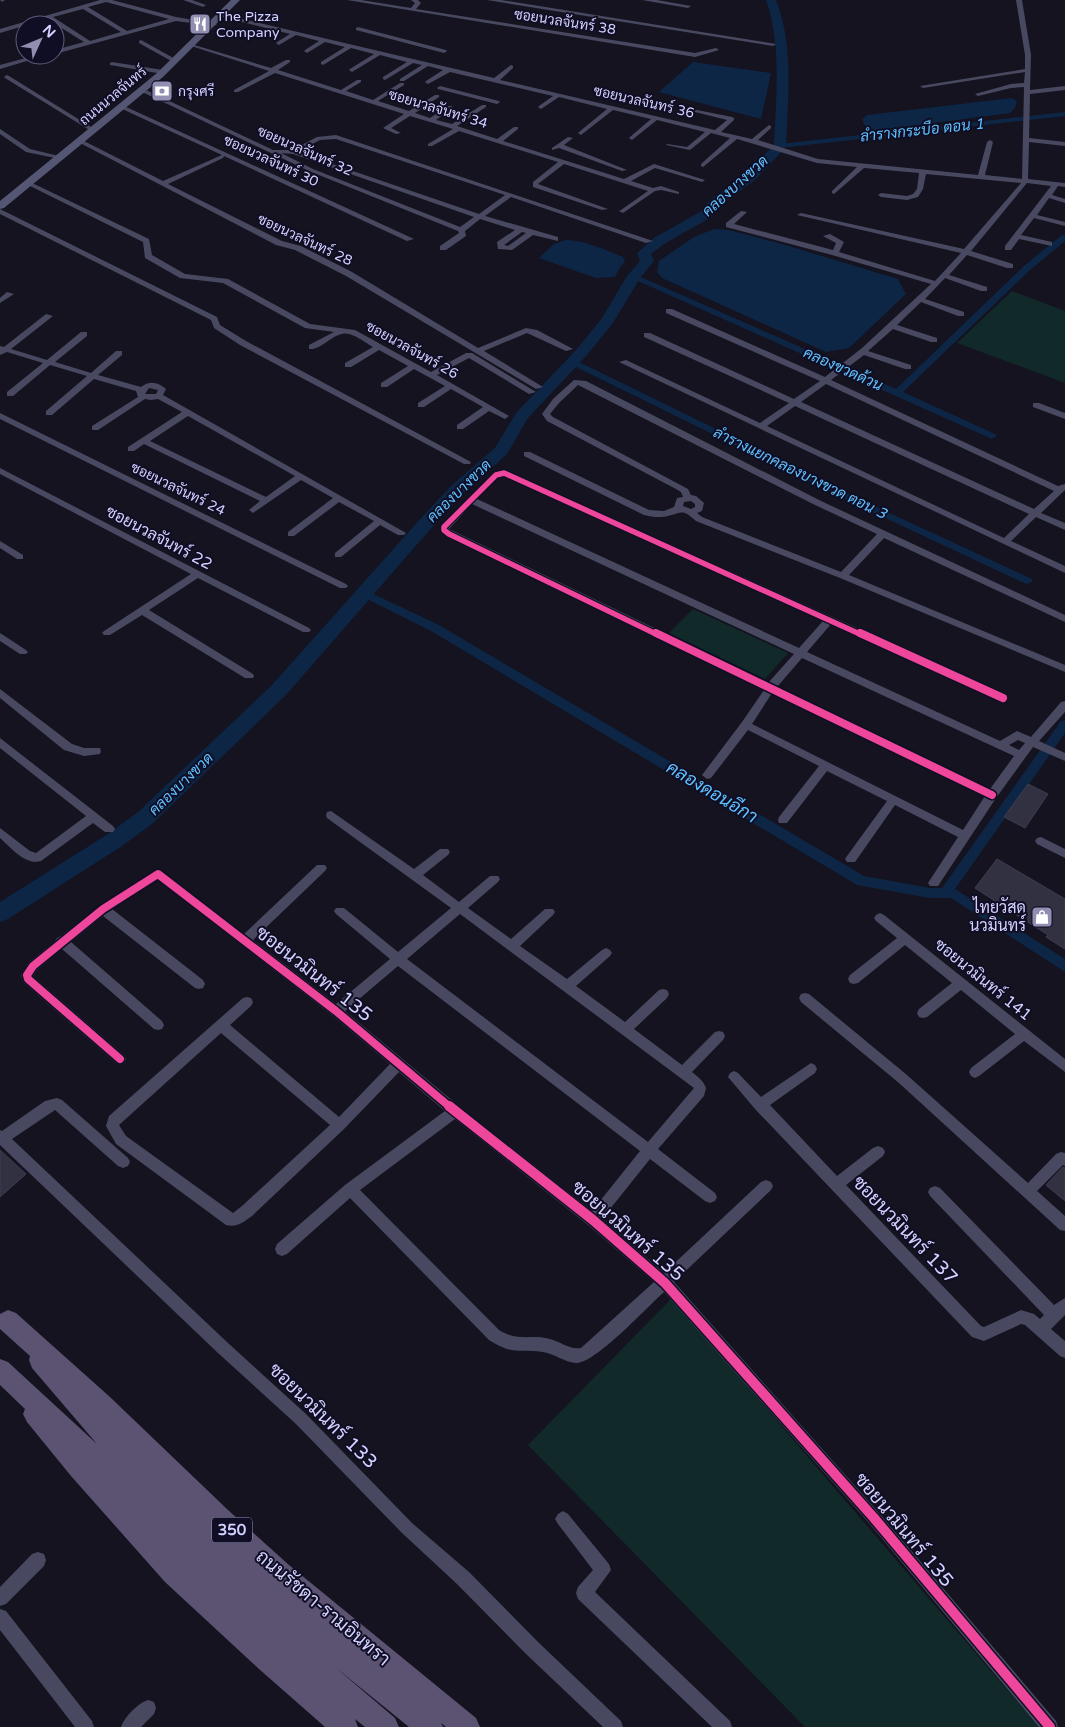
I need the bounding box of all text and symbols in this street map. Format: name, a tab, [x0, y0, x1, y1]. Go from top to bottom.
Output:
street label: ซอยนวลจันทร์ 38	[513, 5, 618, 38]
place label: The Pizza Company	[216, 8, 280, 41]
restaurant icon: The Pizza Company	[188, 12, 212, 36]
north arrow	[15, 15, 65, 65]
text: N	[39, 21, 59, 41]
street label: ถนนนวลจันทร์	[75, 62, 150, 129]
bank icon: กรุงศรี	[150, 79, 174, 103]
street label: ซอยนวลจันทร์ 36	[592, 81, 696, 122]
place label: กรุงศรี	[178, 82, 215, 101]
street label: ซอยนวลจันทร์ 34	[386, 85, 490, 132]
water label: ลำรางกระบือ ตอน 1	[859, 114, 985, 145]
street label: ซอยนวลจันทร์ 32	[255, 121, 356, 180]
street label: ซอยนวลจันทร์ 30	[221, 131, 322, 191]
water label: คลองบางขวด	[698, 152, 772, 220]
street label: ซอยนวลจันทร์ 28	[255, 210, 356, 270]
street label: ซอยนวลจันทร์ 26	[363, 317, 462, 382]
water label: คลองขวดด้วน	[801, 343, 886, 395]
water label: ลำรางแยกคลองบางขวด ตอน 3	[710, 423, 891, 524]
water label: คลองบางขวด	[423, 456, 495, 526]
street label: ซอยนวลจันทร์ 24	[128, 458, 229, 519]
street label: ซอยนวลจันทร์ 22	[102, 499, 217, 574]
water label: คลองบางขวด	[145, 749, 217, 819]
water label: คลองดอนอีกา	[662, 754, 763, 828]
place label: ไทยวัสดุ นวมินทร์	[969, 896, 1026, 936]
shop icon: ไทยวัสดุ นวมินทร์	[1030, 905, 1054, 929]
street label: ซอยนวมินทร์ 135	[251, 920, 378, 1026]
street label: ซอยนวมินทร์ 141	[930, 932, 1038, 1025]
street label: ซอยนวมินทร์ 137	[848, 1170, 964, 1289]
street label: ซอยนวมินทร์ 135	[567, 1175, 690, 1286]
street label: ซอยนวมินทร์ 133	[264, 1357, 383, 1473]
street label: ซอยนวมินทร์ 135	[850, 1467, 960, 1591]
road number: 350	[212, 1518, 252, 1542]
street label: ถนนรัชดา-รามอินทรา	[251, 1545, 395, 1671]

